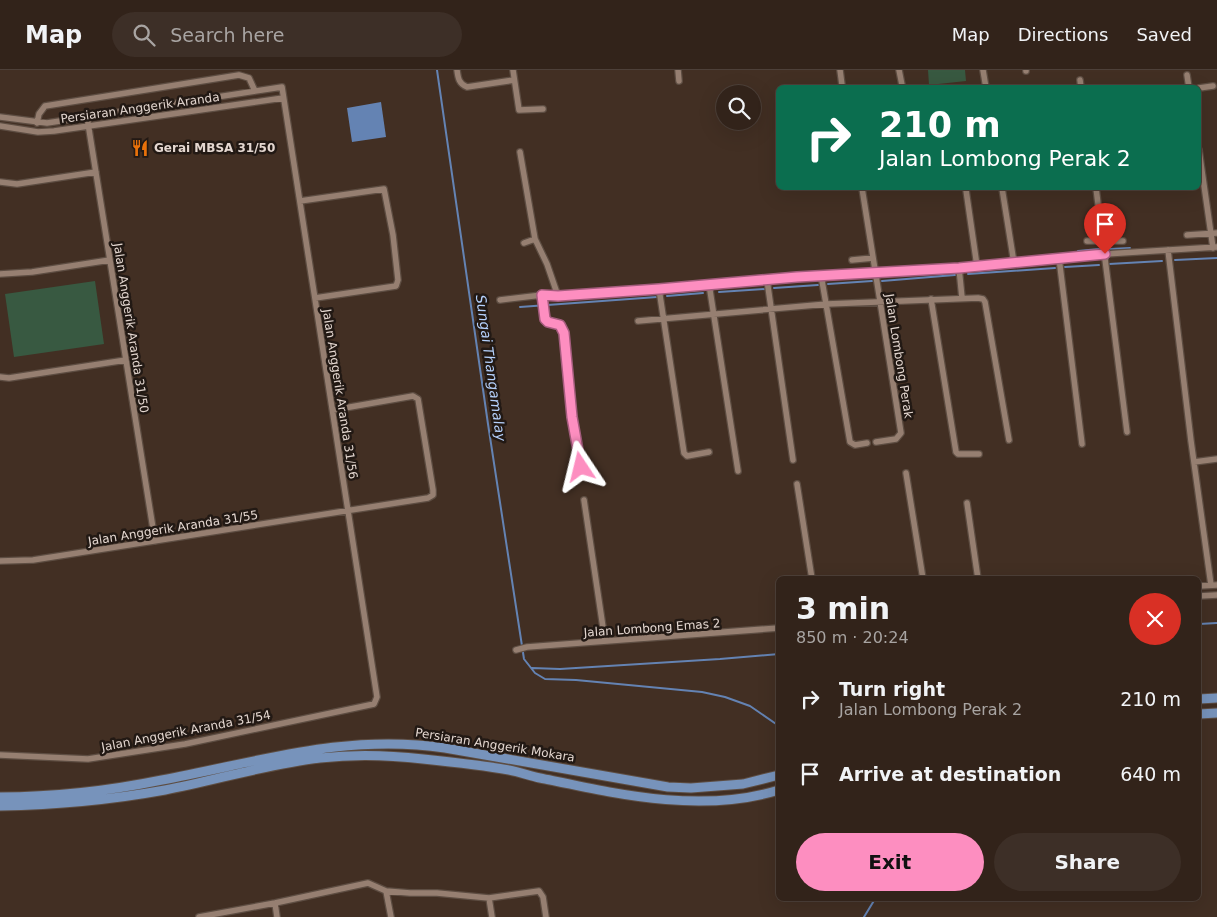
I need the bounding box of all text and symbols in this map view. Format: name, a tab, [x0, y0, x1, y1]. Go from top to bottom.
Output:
search box	[112, 12, 462, 57]
text: Map	[25, 21, 82, 49]
icon: search	[130, 21, 158, 49]
text: Search here	[170, 24, 284, 46]
text: Map	[952, 24, 990, 45]
text: Directions	[1018, 24, 1108, 45]
text: Saved	[1136, 24, 1192, 45]
map controls	[716, 85, 761, 130]
button: search	[716, 85, 761, 130]
street label: Persiaran Anggerik Aranda	[60, 90, 220, 126]
icon: right	[796, 105, 861, 170]
text: 210 m	[879, 105, 1001, 145]
restaurant icon: Gerai MBSA 31/50	[130, 138, 150, 158]
place label: Gerai MBSA 31/50	[154, 141, 275, 155]
text: Jalan Lombong Perak 2	[879, 146, 1131, 171]
pin	[1084, 203, 1126, 254]
icon: arrive	[1091, 210, 1119, 238]
street label: Jalan Anggerik Aranda 31/50	[110, 241, 151, 414]
street label: Jalan Lombong Perak	[882, 292, 916, 419]
water label: Sungai Thangamalay	[473, 294, 509, 443]
street label: Jalan Anggerik Aranda 31/56	[319, 307, 360, 480]
position arrow	[554, 440, 606, 492]
street label: Jalan Anggerik Aranda 31/55	[86, 508, 259, 549]
text: 3 min	[796, 591, 890, 626]
button: close	[1129, 593, 1181, 645]
street label: Jalan Lombong Emas 2	[582, 616, 721, 640]
text: 850 m · 20:24	[796, 628, 909, 647]
text: Turn right	[839, 678, 945, 700]
icon: right	[796, 685, 824, 713]
text: 210 m	[1120, 688, 1181, 710]
text: Jalan Lombong Perak 2	[839, 700, 1022, 719]
street label: Jalan Anggerik Aranda 31/54	[99, 708, 272, 754]
street label: Persiaran Anggerik Mokara	[414, 725, 576, 765]
icon: arrive	[796, 760, 824, 788]
text: Arrive at destination	[839, 763, 1061, 785]
text: 640 m	[1120, 763, 1181, 785]
button: Exit	[796, 833, 984, 891]
button: Share	[994, 833, 1181, 891]

